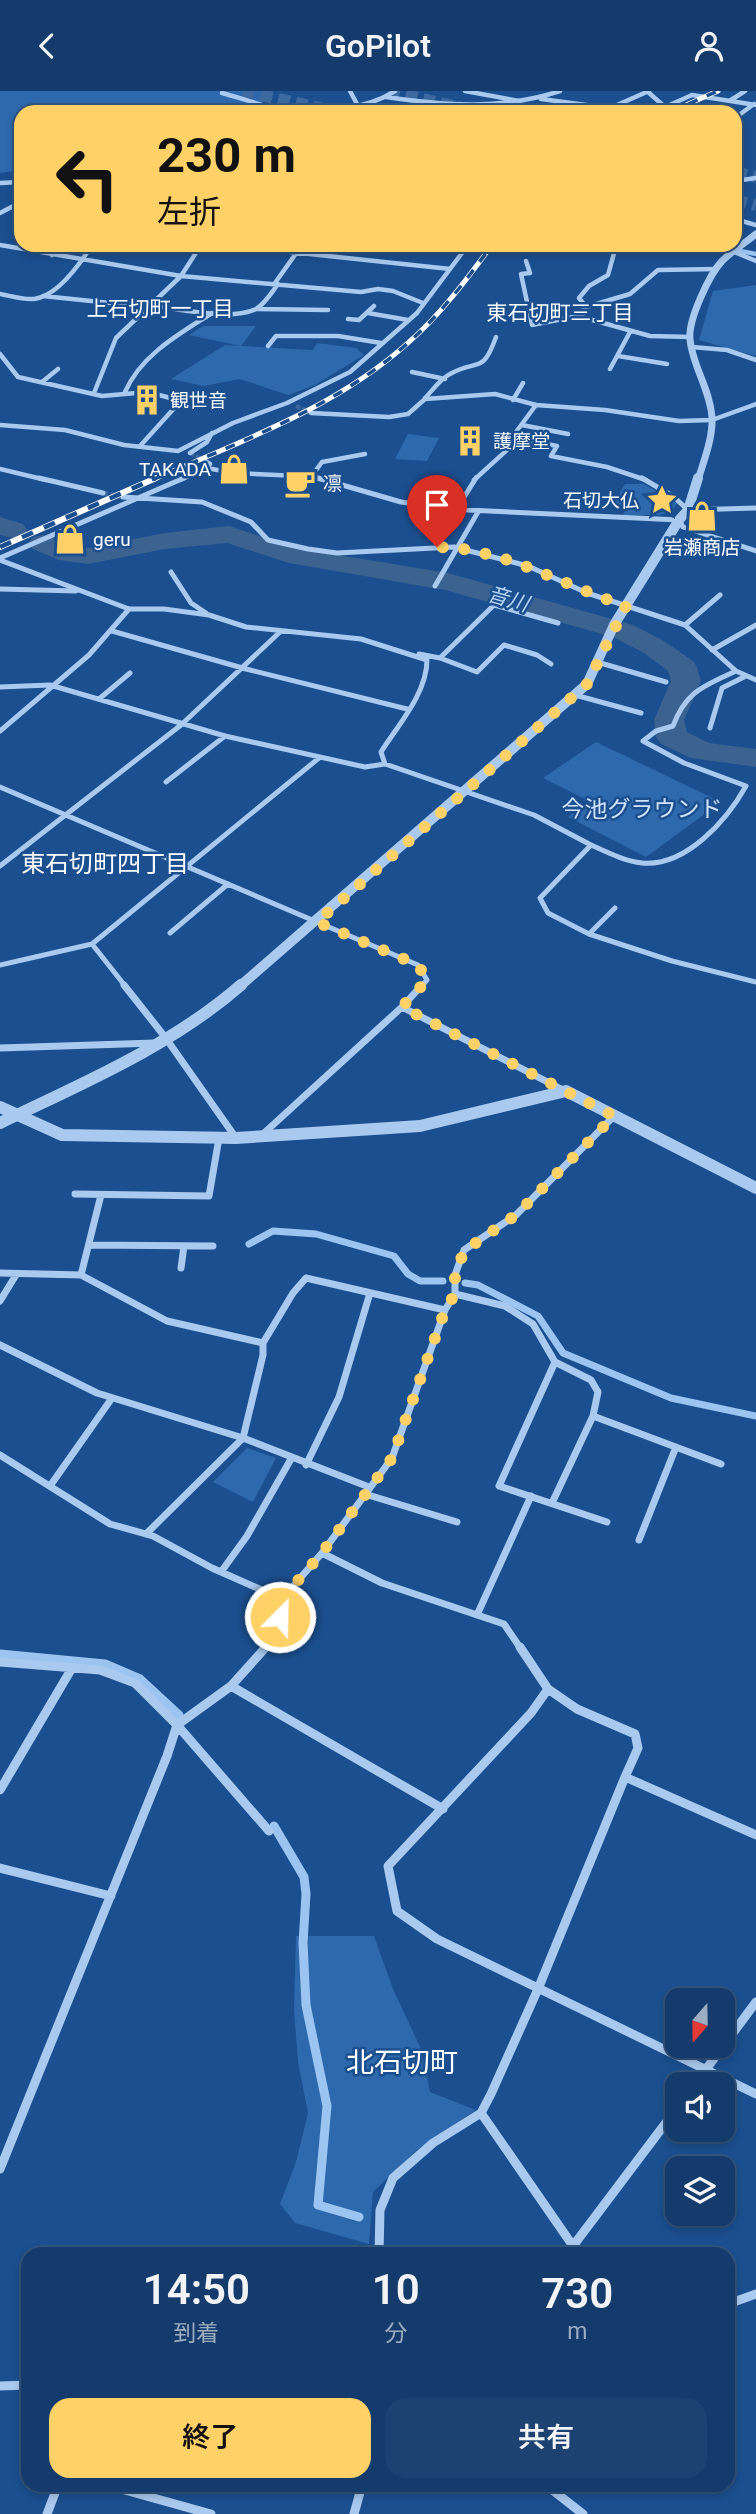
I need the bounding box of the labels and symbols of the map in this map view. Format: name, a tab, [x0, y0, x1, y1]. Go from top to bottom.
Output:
district label: 上石切町一丁目	[87, 297, 234, 321]
district label: 東石切町三丁目	[487, 301, 634, 325]
building icon: 観世音	[130, 383, 164, 417]
place label: 観世音	[170, 389, 227, 412]
building icon: 護摩堂	[453, 424, 487, 458]
place label: 護摩堂	[493, 430, 550, 453]
shop icon: TAKADA	[217, 452, 251, 486]
place label: TAKADA	[139, 458, 212, 481]
cafe icon: 凛	[283, 466, 317, 500]
place label: 凛	[323, 472, 342, 495]
pin	[407, 475, 467, 547]
place icon: 石切大仏	[645, 483, 679, 517]
place label: 石切大仏	[563, 489, 639, 512]
shop icon: 岩瀬商店	[685, 499, 719, 533]
shop icon: geru	[53, 522, 87, 556]
place label: geru	[93, 528, 131, 551]
place label: 岩瀬商店	[664, 536, 740, 559]
water label: 音川	[485, 582, 533, 617]
park label: 今池グラウンド	[562, 796, 723, 823]
district label: 東石切町四丁目	[21, 850, 189, 878]
position arrow	[243, 1580, 317, 1654]
north arrow	[665, 1988, 735, 2058]
district label: 北石切町	[346, 2046, 458, 2079]

